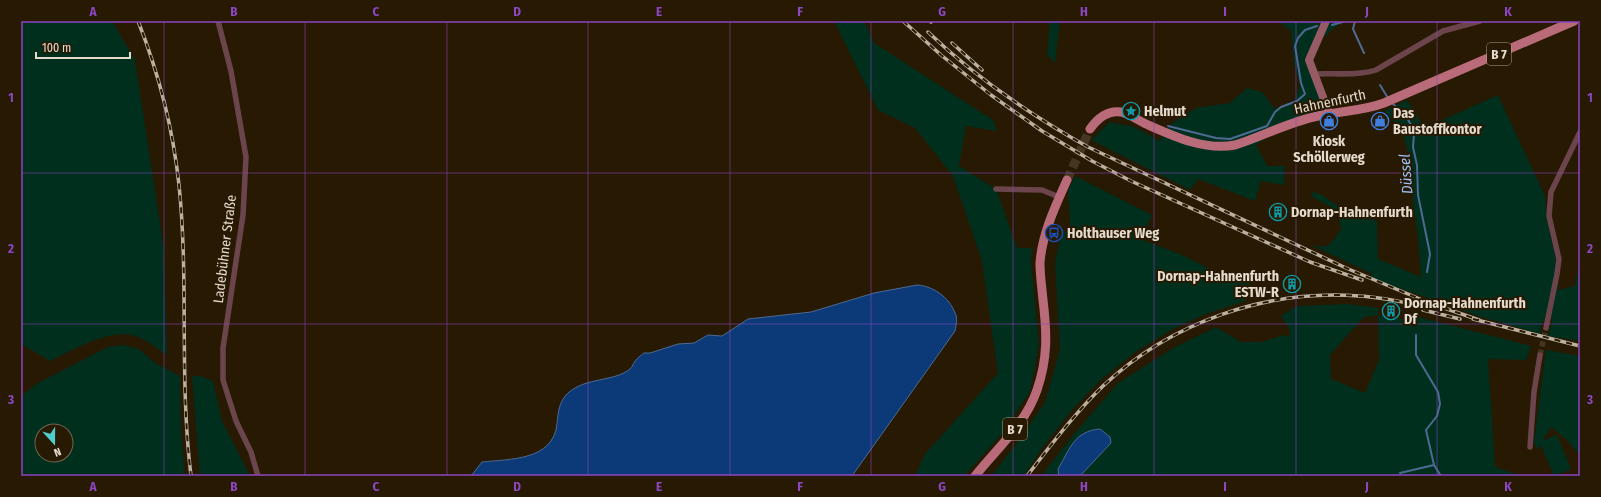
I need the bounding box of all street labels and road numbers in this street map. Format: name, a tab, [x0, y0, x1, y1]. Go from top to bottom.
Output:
road number: B 7	[1487, 43, 1511, 65]
street label: Hahnenfurth	[1293, 86, 1367, 118]
street label: Ladebühner Straße	[210, 194, 240, 304]
road number: B 7	[1003, 418, 1027, 440]

